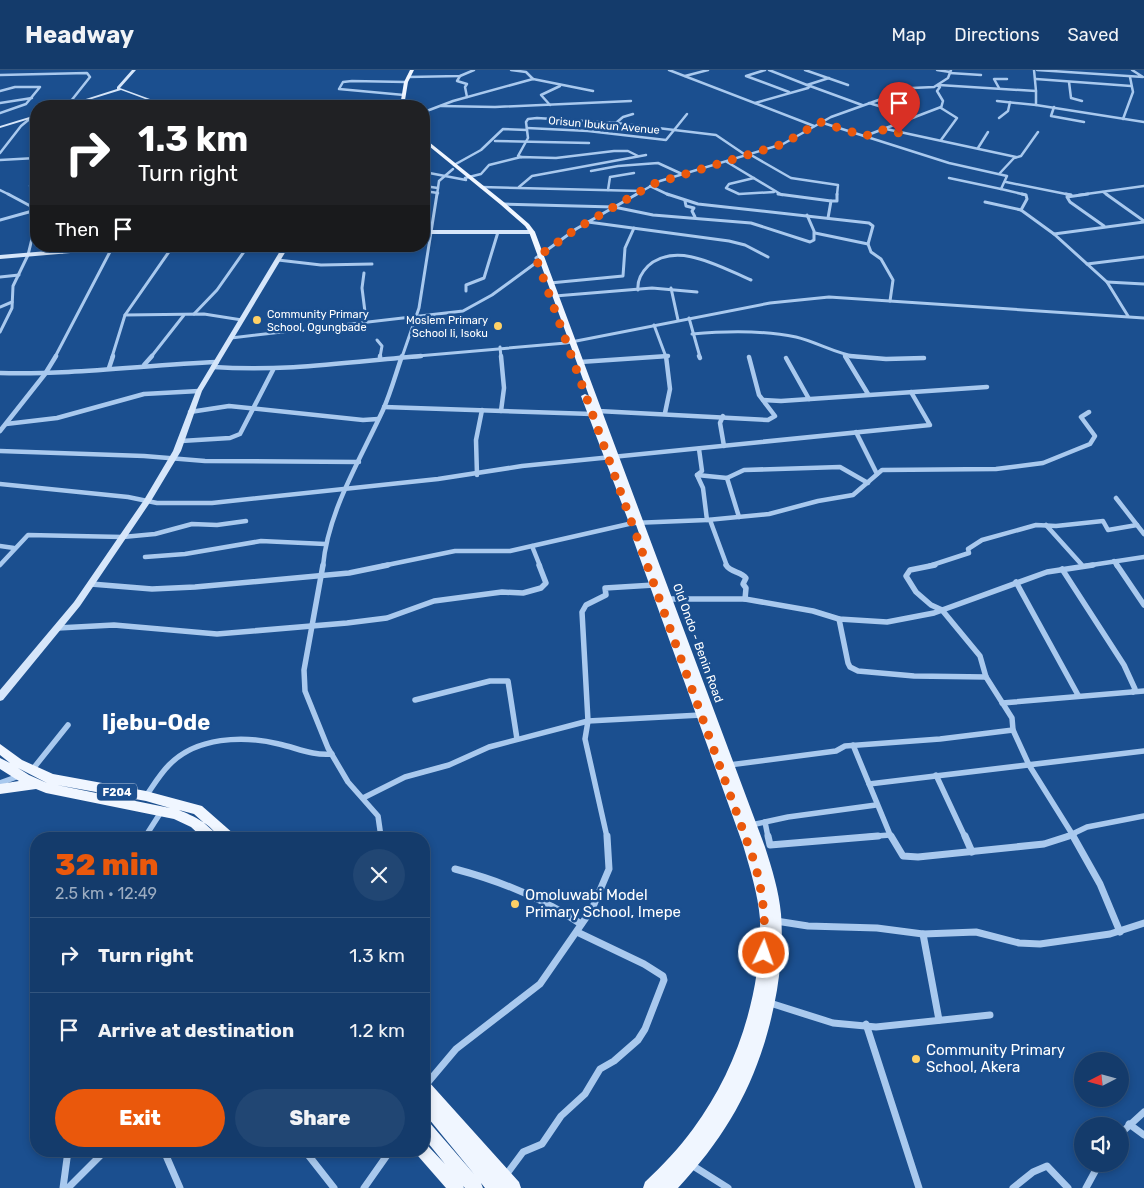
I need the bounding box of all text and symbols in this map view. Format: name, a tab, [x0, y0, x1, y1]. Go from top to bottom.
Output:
text: Headway	[25, 21, 134, 49]
text: Map	[891, 24, 926, 46]
text: Directions	[954, 24, 1040, 46]
text: Saved	[1068, 24, 1119, 46]
pin	[878, 82, 920, 133]
icon: arrive	[885, 89, 913, 117]
street label: Orisun Ibukun Avenue	[548, 114, 660, 137]
text: 1.3 km	[138, 118, 248, 160]
icon: right	[55, 120, 120, 185]
text: Turn right	[138, 160, 238, 187]
icon: arrive	[109, 215, 137, 243]
text: Then	[55, 218, 99, 241]
place label: Community Primary School, Ogungbade	[267, 308, 369, 334]
marker: Community Primary School, Ogungbade	[251, 314, 263, 326]
place label: Moslem Primary School Ii, Isoku	[406, 314, 488, 340]
marker: Moslem Primary School Ii, Isoku	[492, 320, 504, 332]
street label: Old Ondo - Benin Road	[670, 582, 726, 704]
district label: Ijebu-Ode	[102, 709, 210, 736]
road number: F204	[97, 784, 137, 800]
text: 32 min	[55, 847, 159, 883]
button: close	[353, 849, 405, 901]
text: 2.5 km · 12:49	[55, 884, 157, 903]
place label: Omoluwabi Model Primary School, Imepe	[525, 886, 681, 921]
marker: Omoluwabi Model Primary School, Imepe	[509, 898, 521, 910]
position arrow	[737, 926, 789, 978]
icon: right	[55, 941, 83, 969]
text: Turn right	[98, 944, 193, 967]
text: 1.3 km	[349, 944, 405, 967]
icon: arrive	[55, 1016, 83, 1044]
text: Arrive at destination	[98, 1019, 294, 1042]
text: 1.2 km	[350, 1019, 405, 1042]
place label: Community Primary School, Akera	[926, 1041, 1065, 1076]
north arrow	[1074, 1052, 1129, 1108]
map controls	[1074, 1052, 1129, 1172]
marker: Community Primary School, Akera	[910, 1053, 922, 1065]
button: Exit	[55, 1089, 225, 1147]
button: Share	[235, 1089, 405, 1147]
button: sound	[1074, 1117, 1129, 1172]

